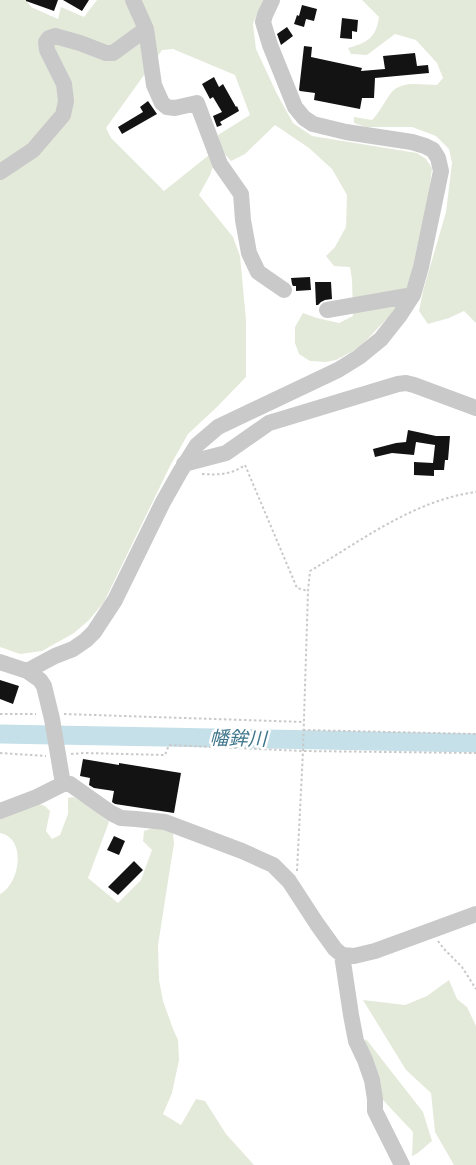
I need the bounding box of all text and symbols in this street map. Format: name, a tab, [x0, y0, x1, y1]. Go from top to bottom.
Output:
water label: 幡鉾川	[209, 725, 269, 753]

